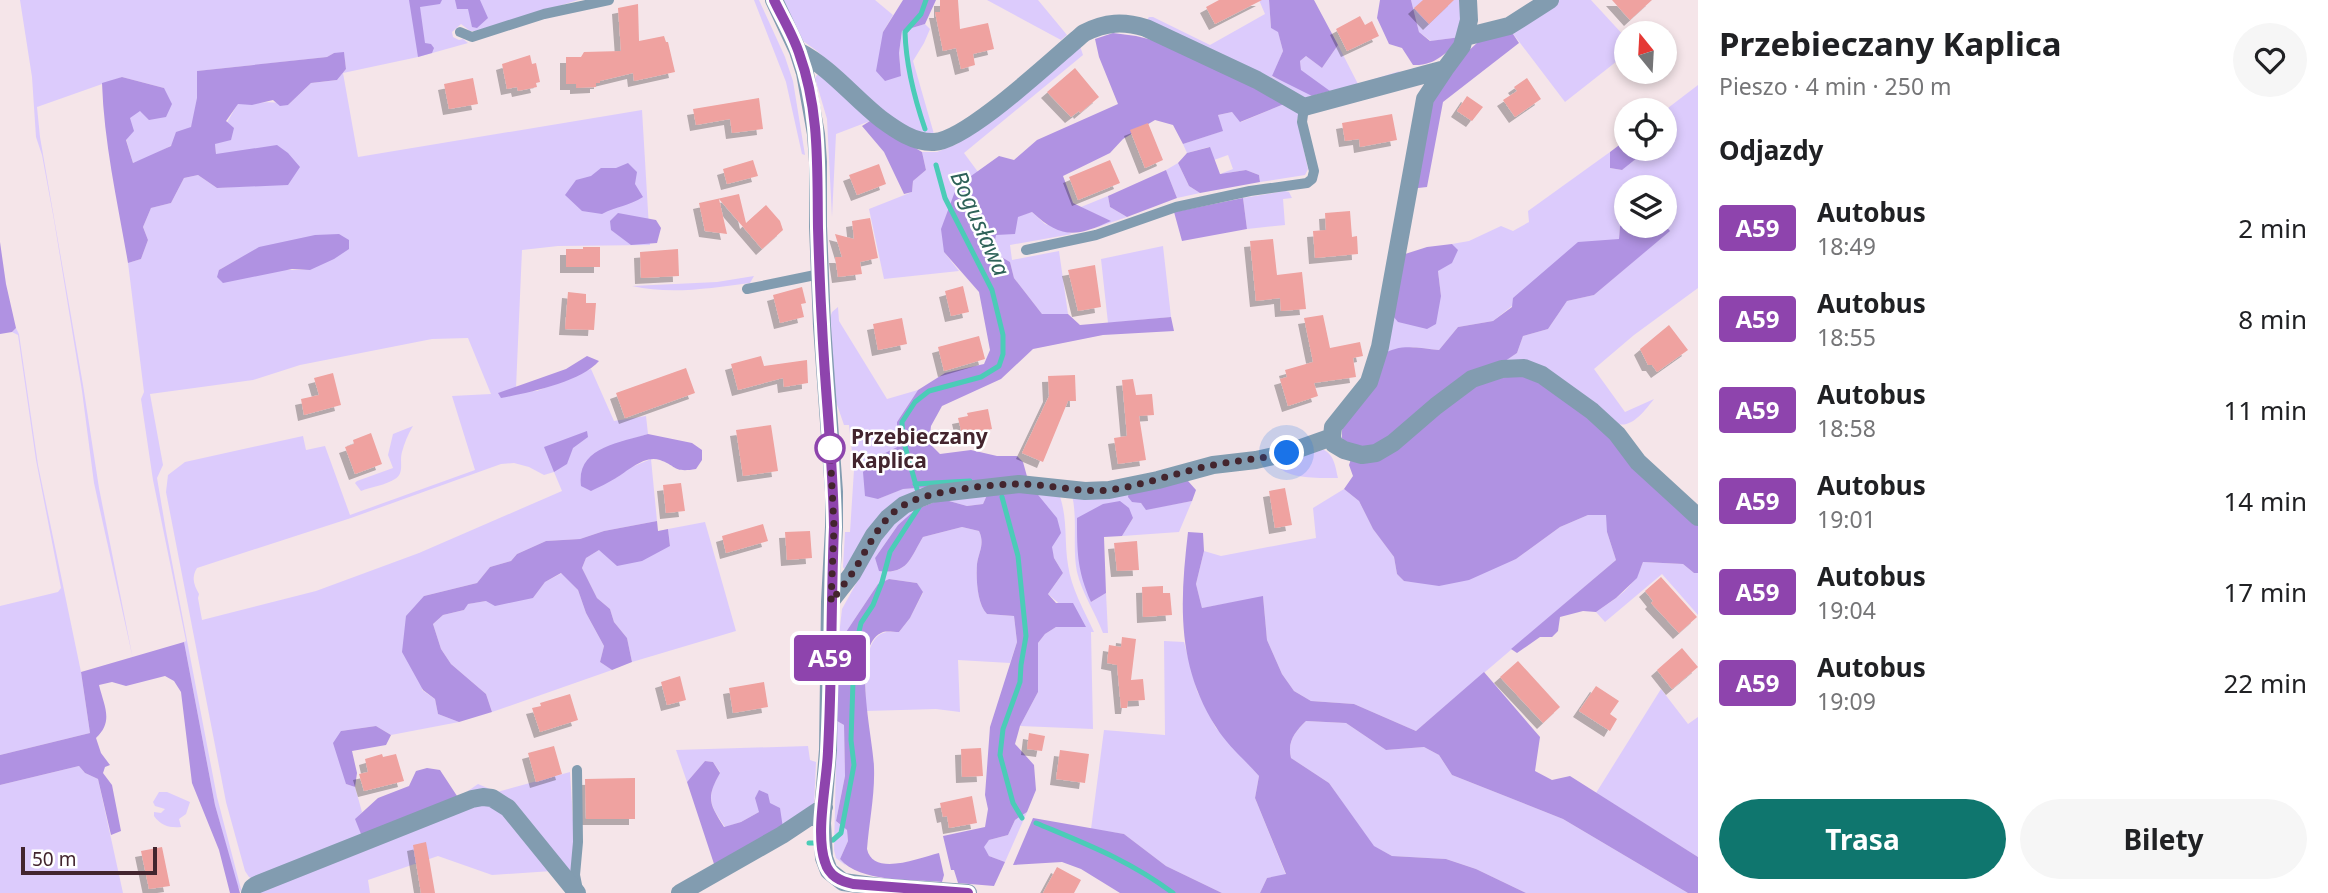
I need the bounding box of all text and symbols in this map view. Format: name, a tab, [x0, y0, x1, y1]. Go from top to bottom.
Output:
north arrow	[1614, 21, 1676, 84]
map controls	[1614, 21, 1677, 238]
text: Przebieczany Kaplica	[1719, 21, 2062, 66]
button: heart	[2233, 23, 2307, 97]
text: Pieszo · 4 min · 250 m	[1719, 70, 1952, 102]
button: locate	[1614, 98, 1677, 161]
text: Odjazdy	[1719, 132, 1823, 168]
water label: Bogusława	[944, 165, 1018, 281]
button: layers	[1614, 175, 1677, 238]
text: Autobus	[1817, 194, 1926, 230]
text: 2 min	[2238, 210, 2307, 246]
text: A59	[1735, 211, 1780, 244]
text: 18:49	[1817, 230, 1876, 262]
text: Autobus	[1817, 285, 1926, 321]
text: 8 min	[2238, 301, 2307, 337]
text: A59	[1735, 302, 1780, 335]
text: 18:55	[1817, 321, 1876, 353]
text: Autobus	[1817, 376, 1926, 412]
text: 11 min	[2223, 392, 2307, 428]
text: A59	[1735, 393, 1780, 426]
text: 18:58	[1817, 412, 1876, 444]
place label: Przebieczany Kaplica	[851, 422, 988, 474]
marker: Przebieczany Kaplica	[815, 433, 845, 463]
your location	[1269, 435, 1304, 470]
text: Autobus	[1817, 467, 1926, 503]
text: 14 min	[2223, 483, 2307, 519]
text: A59	[1735, 484, 1780, 517]
text: 19:01	[1817, 503, 1876, 535]
text: Autobus	[1817, 558, 1926, 594]
text: 17 min	[2223, 574, 2307, 610]
text: A59	[1735, 575, 1780, 608]
text: 19:04	[1817, 594, 1876, 626]
line badge: A59	[790, 635, 870, 681]
text: A59	[808, 641, 852, 674]
text: Autobus	[1817, 649, 1926, 685]
text: 22 min	[2223, 665, 2307, 701]
text: A59	[1735, 666, 1780, 699]
text: 19:09	[1817, 685, 1876, 717]
button: Trasa	[1719, 799, 2006, 879]
button: Bilety	[2020, 799, 2307, 879]
scale bar	[21, 844, 158, 876]
text: 50 m	[32, 846, 76, 872]

